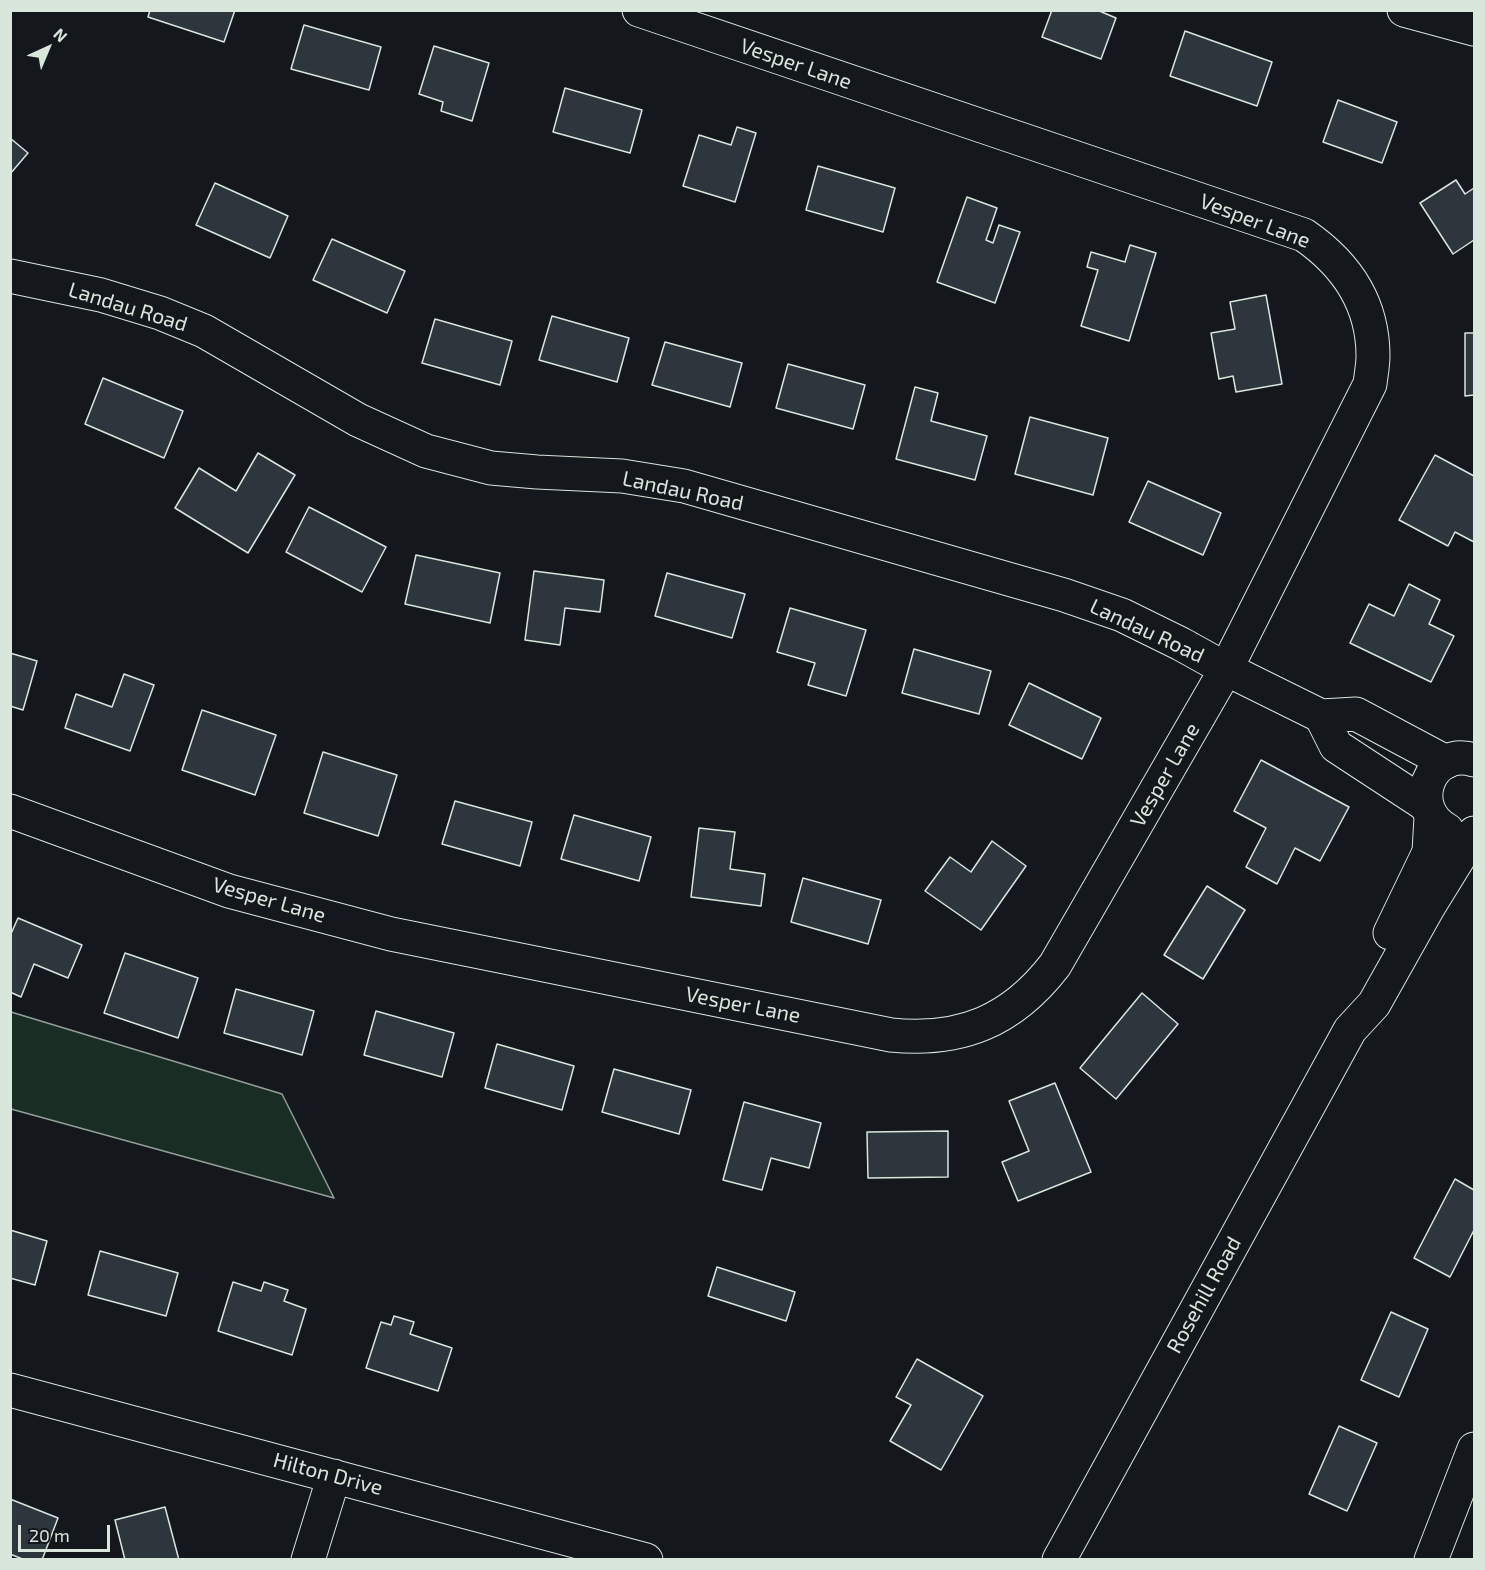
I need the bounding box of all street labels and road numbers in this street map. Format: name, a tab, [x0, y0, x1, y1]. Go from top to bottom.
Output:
street label: Vesper Lane	[737, 33, 855, 95]
street label: Vesper Lane	[1196, 188, 1314, 254]
street label: Landau Road	[65, 277, 191, 337]
street label: Landau Road	[620, 466, 746, 516]
street label: Landau Road	[1086, 594, 1208, 668]
street label: Vesper Lane	[1125, 718, 1205, 832]
street label: Vesper Lane	[210, 872, 328, 928]
street label: Vesper Lane	[684, 982, 802, 1028]
street label: Rosehill Road	[1162, 1232, 1246, 1358]
street label: Hilton Drive	[271, 1447, 385, 1501]

